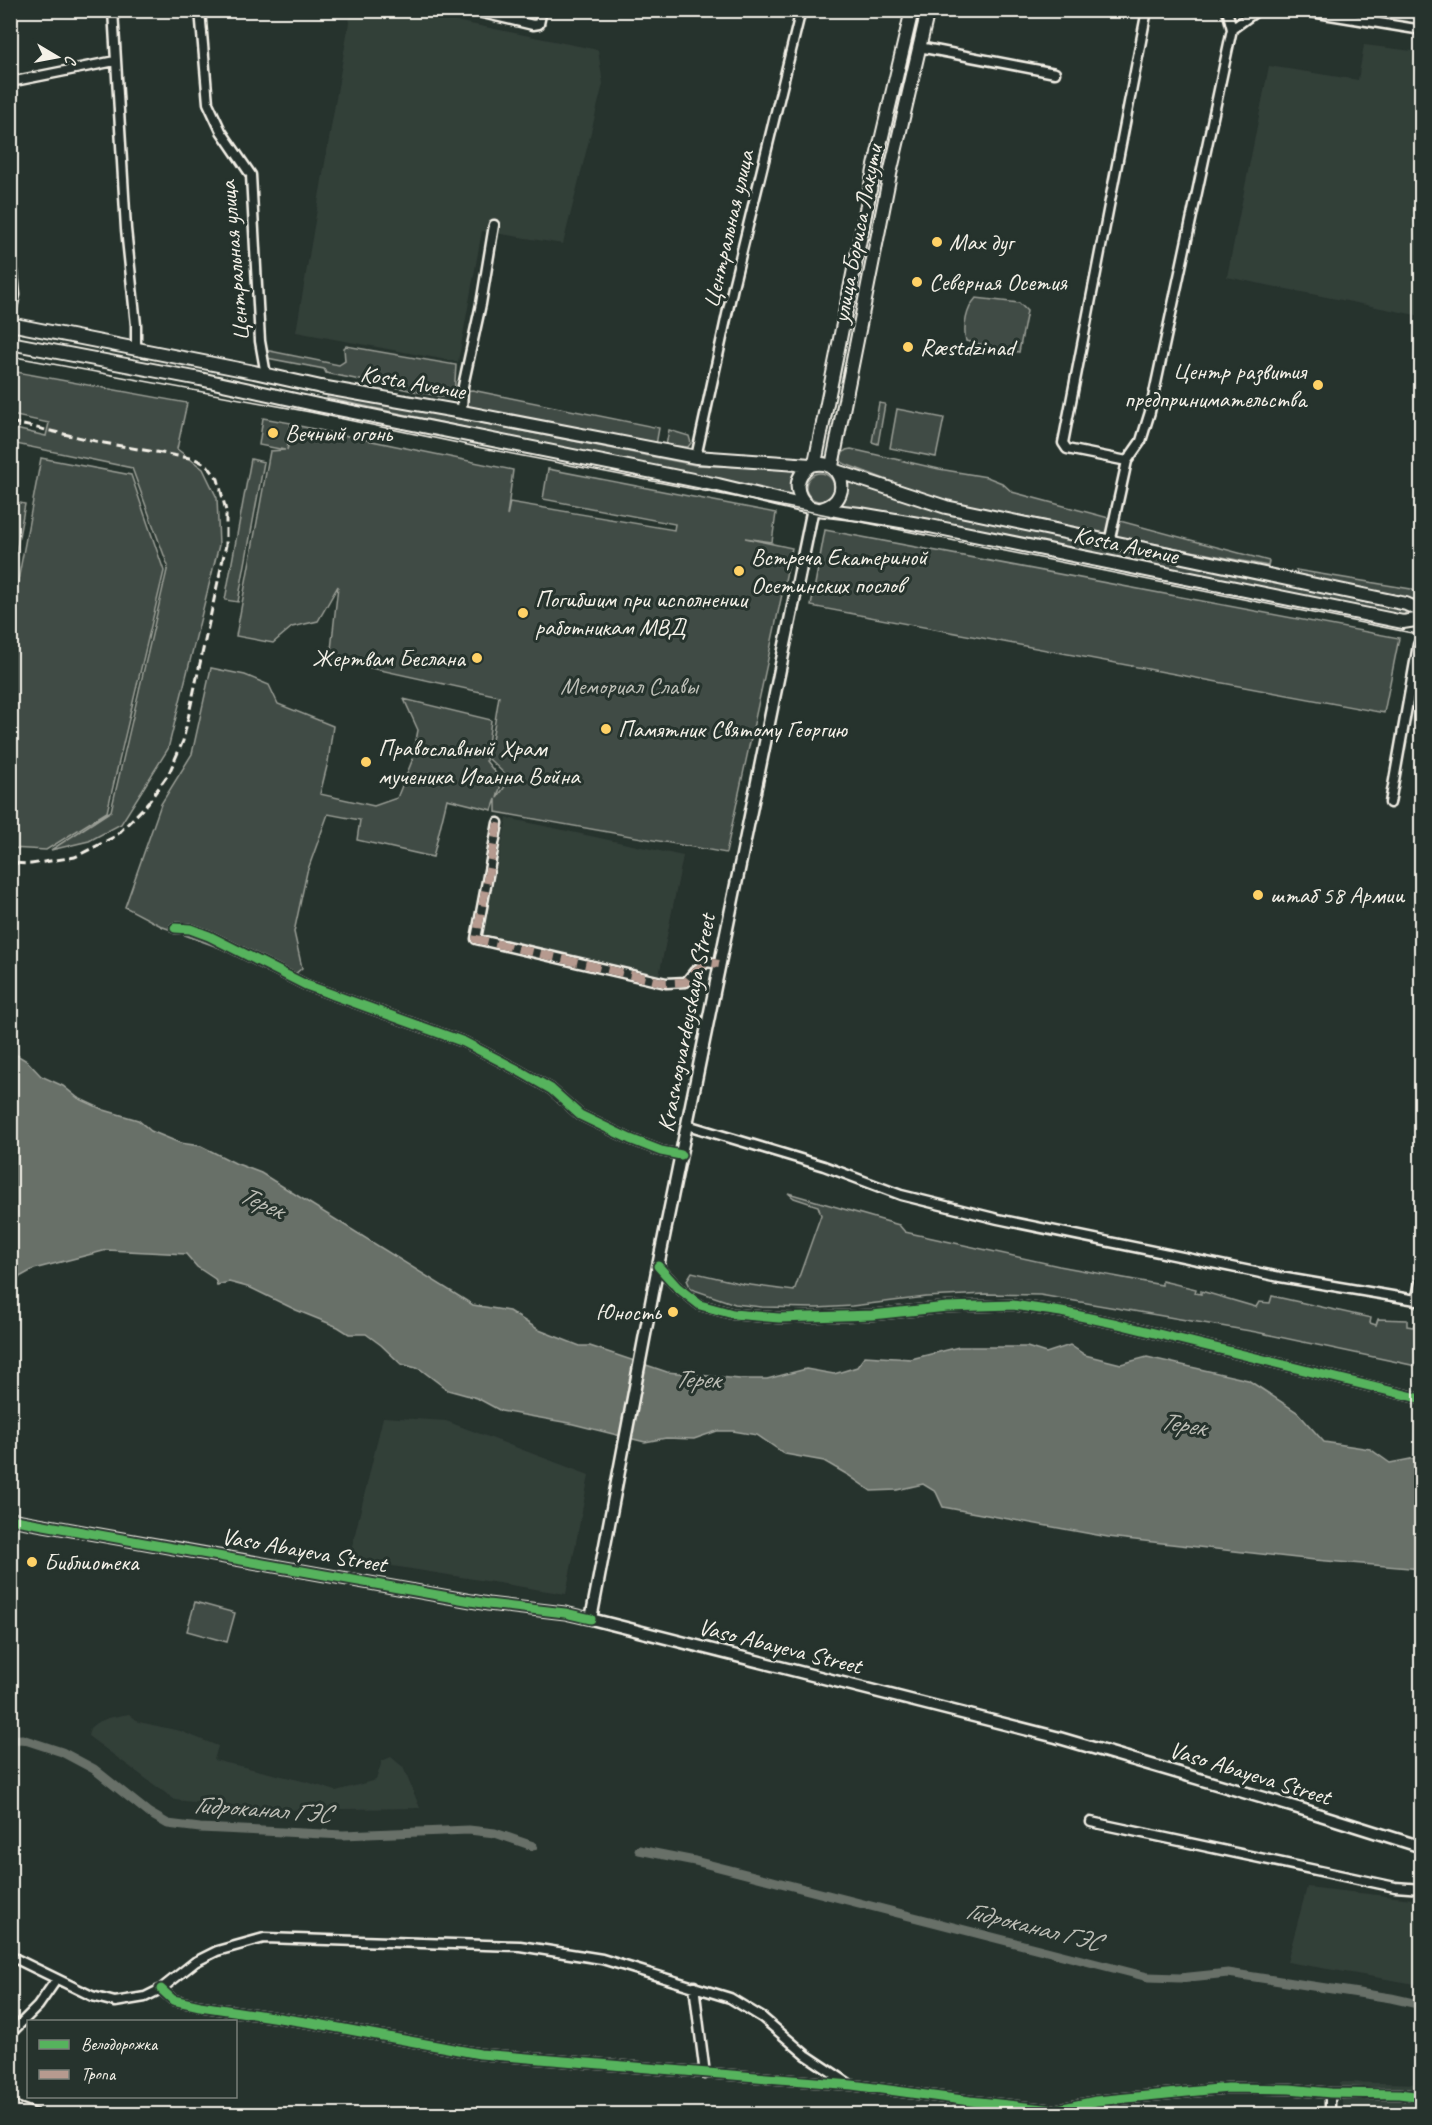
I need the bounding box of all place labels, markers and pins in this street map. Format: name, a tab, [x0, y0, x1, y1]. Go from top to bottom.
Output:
place label: Мах дуг	[949, 227, 1017, 257]
marker: Мах дуг	[930, 235, 944, 249]
place label: Северная Осетия	[929, 267, 1068, 297]
marker: Северная Осетия	[910, 275, 924, 289]
place label: Ræstdzinad	[920, 332, 1018, 362]
marker: Ræstdzinad	[901, 340, 915, 354]
place label: Центр развития предпринимательства	[1124, 356, 1308, 414]
marker: Центр развития предпринимательства	[1311, 378, 1325, 392]
place label: Вечный огонь	[285, 418, 393, 448]
marker: Вечный огонь	[266, 426, 280, 440]
place label: Встреча Екатериной Осетинских послов	[751, 542, 929, 600]
marker: Встреча Екатериной Осетинских послов	[732, 564, 746, 578]
place label: Погибшим при исполнении работникам МВД	[535, 584, 749, 642]
marker: Погибшим при исполнении работникам МВД	[516, 606, 530, 620]
place label: Жертвам Беслана	[312, 643, 466, 673]
marker: Жертвам Беслана	[470, 651, 484, 665]
place label: Памятник Святому Георгию	[618, 714, 848, 744]
marker: Памятник Святому Георгию	[599, 722, 613, 736]
place label: Православный Храм мученика Иоанна Война	[378, 733, 581, 791]
marker: Православный Храм мученика Иоанна Война	[359, 755, 373, 769]
place label: штаб 58 Армии	[1270, 880, 1405, 910]
marker: штаб 58 Армии	[1251, 888, 1265, 902]
place label: Юность	[596, 1297, 662, 1327]
marker: Юность	[666, 1305, 680, 1319]
place label: Библиотека	[44, 1547, 140, 1577]
marker: Библиотека	[25, 1555, 39, 1569]

